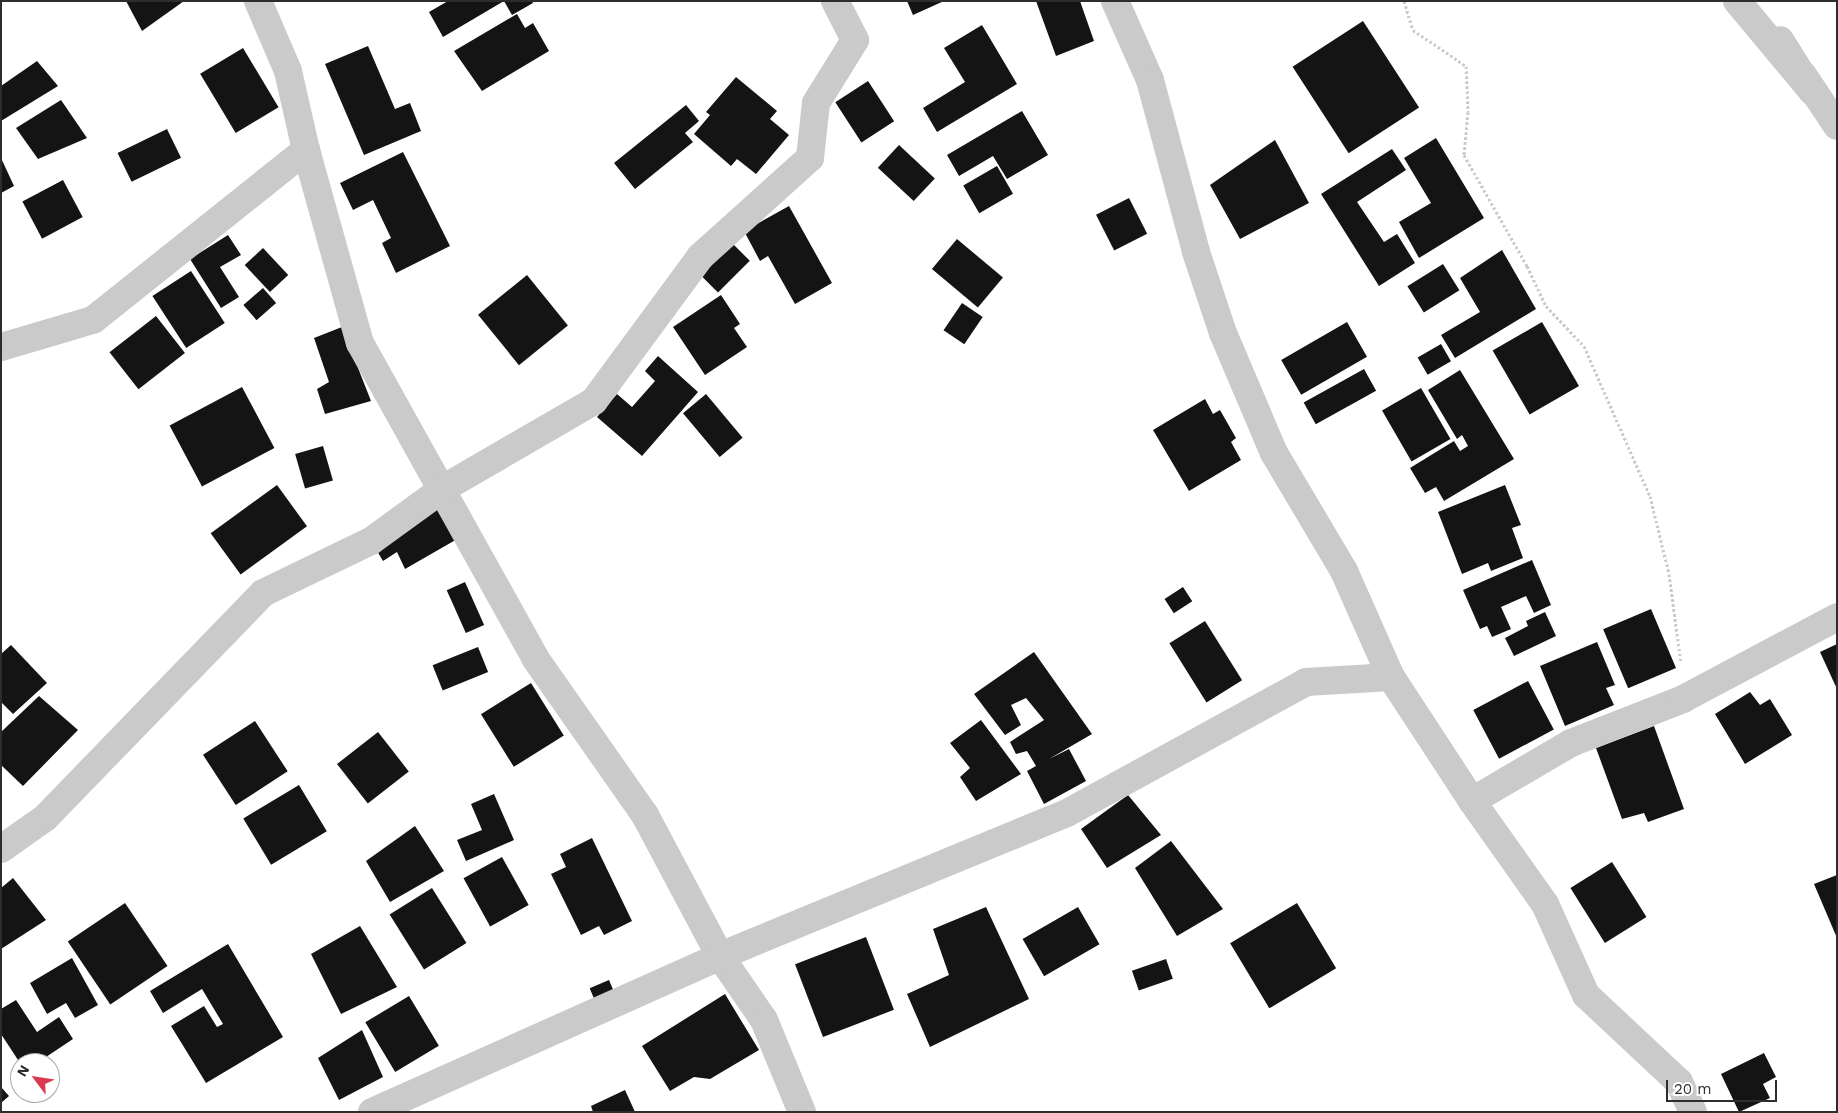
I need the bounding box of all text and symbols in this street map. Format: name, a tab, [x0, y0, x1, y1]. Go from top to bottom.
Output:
north arrow	[10, 1053, 60, 1103]
text: N	[13, 1062, 33, 1079]
scale bar	[1668, 1070, 1779, 1102]
text: 20 m	[1674, 1080, 1712, 1098]

